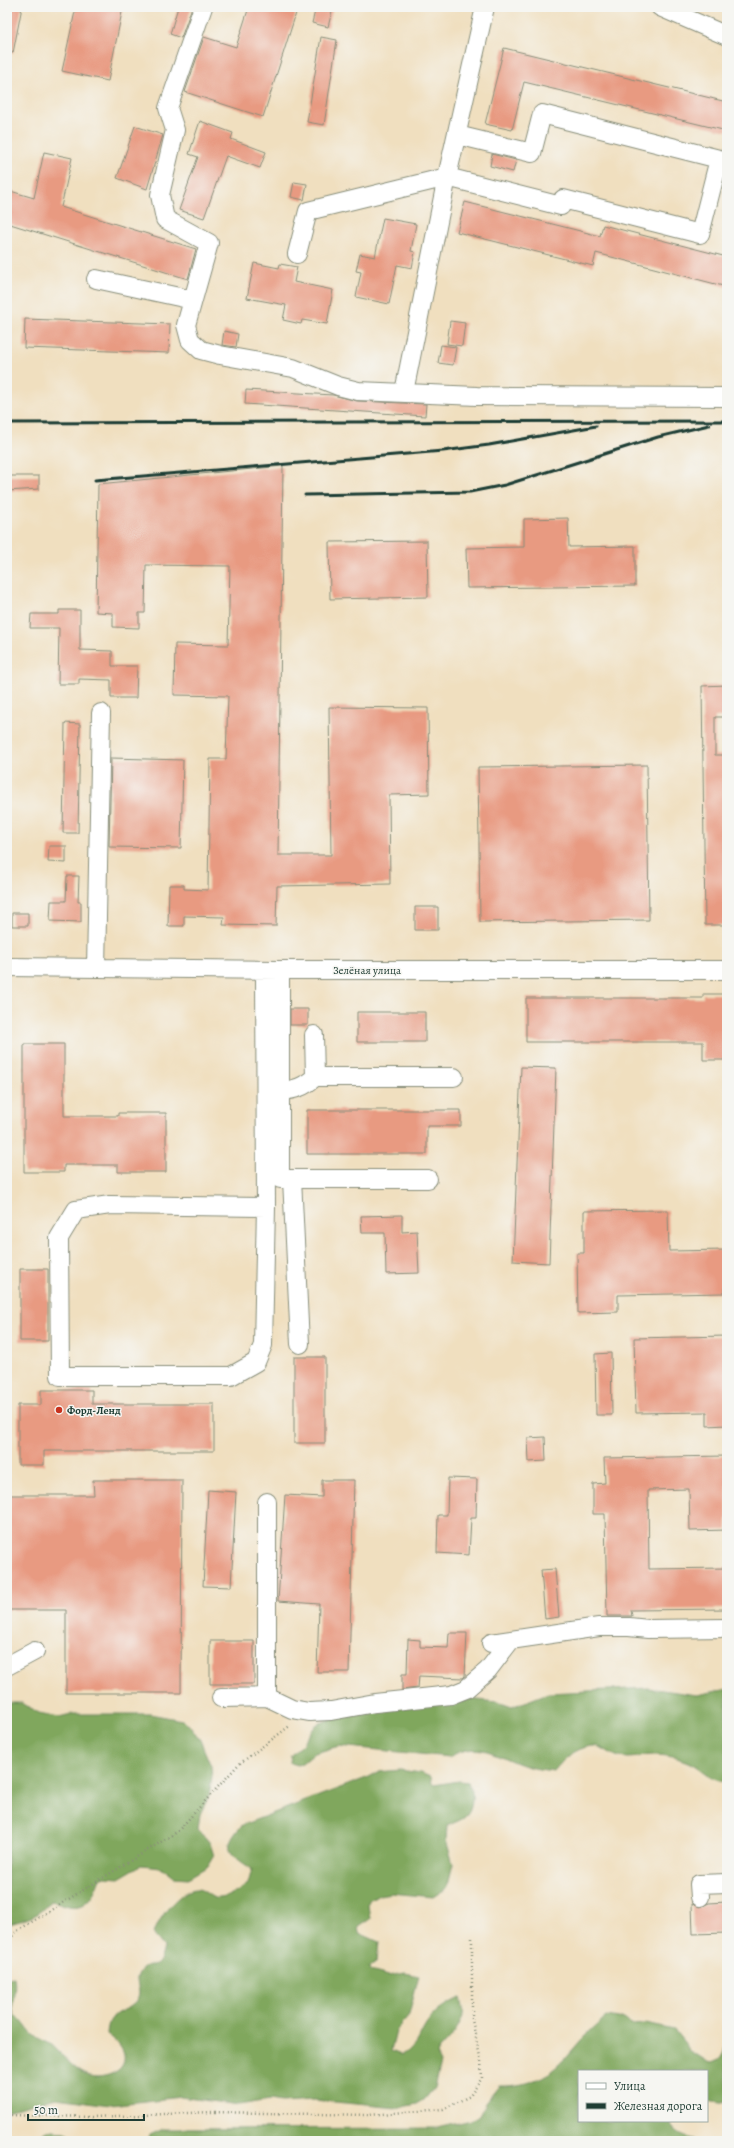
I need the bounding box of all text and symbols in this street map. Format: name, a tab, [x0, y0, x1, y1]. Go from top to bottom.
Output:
street label: Зелёная улица	[333, 963, 402, 978]
place label: Форд-Ленд	[67, 1403, 121, 1418]
marker: Форд-Ленд	[54, 1405, 64, 1415]
legend	[578, 2070, 708, 2122]
text: Улица	[614, 2078, 646, 2094]
scale bar	[28, 2096, 144, 2122]
text: Железная дорога	[614, 2098, 703, 2114]
text: 50 m	[34, 2102, 58, 2118]

